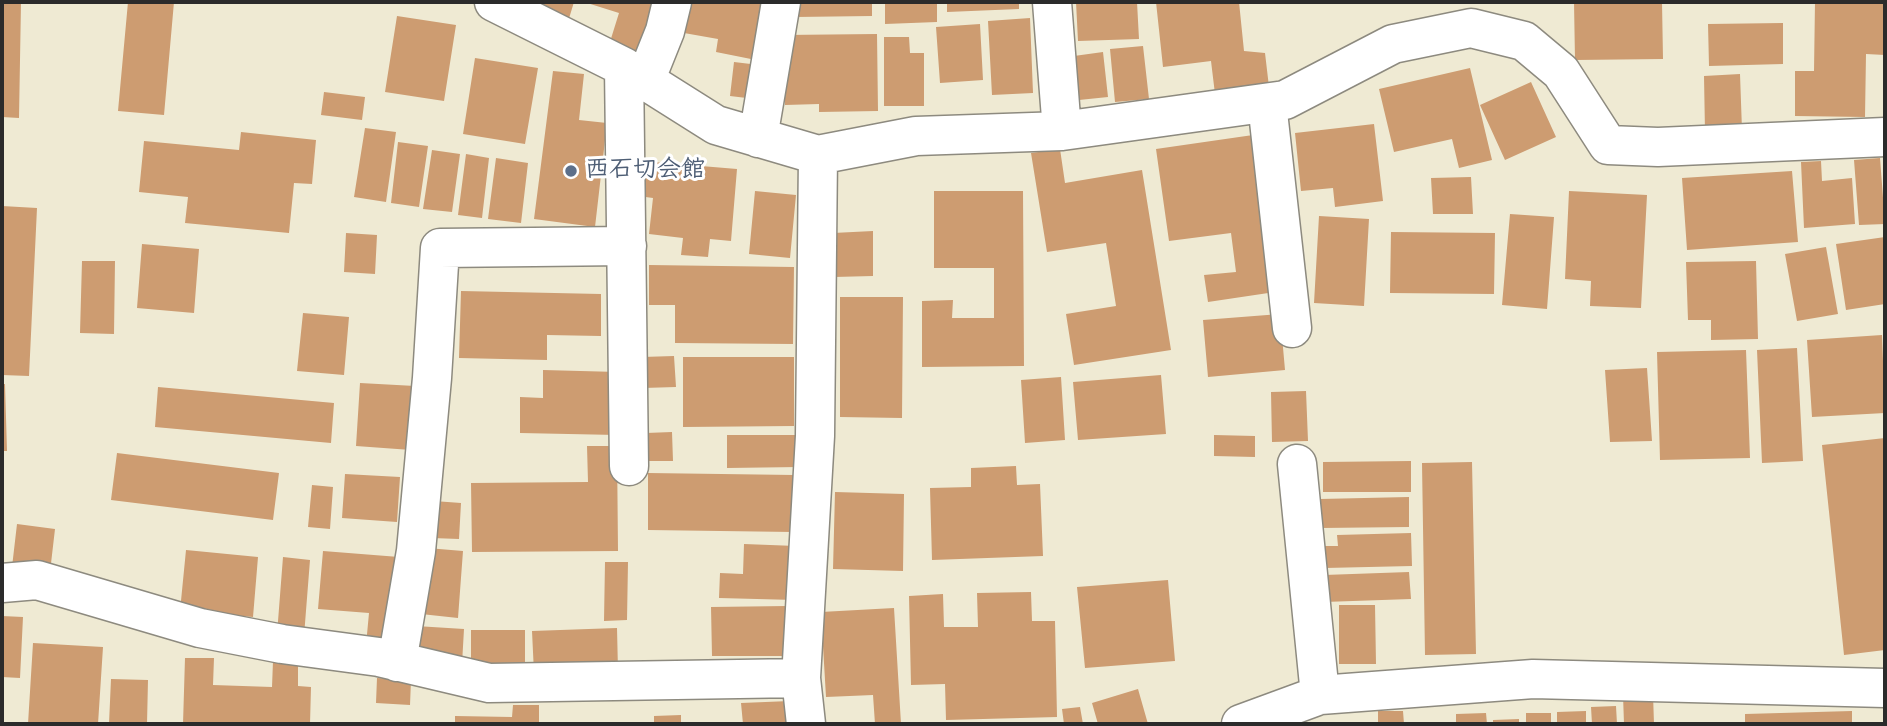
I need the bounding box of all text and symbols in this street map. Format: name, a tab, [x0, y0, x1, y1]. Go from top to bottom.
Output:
place label: 西石切会館	[585, 157, 705, 185]
marker: 西石切会館	[563, 163, 579, 179]

